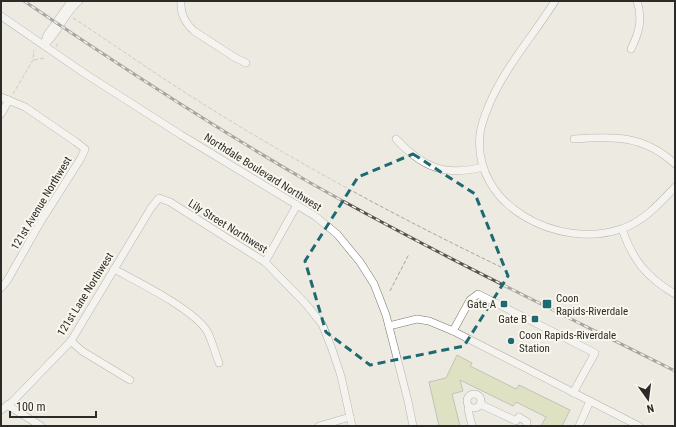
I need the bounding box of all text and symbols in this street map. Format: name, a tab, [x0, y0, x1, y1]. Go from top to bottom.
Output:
street label: Northdale Boulevard Northwest	[202, 131, 324, 214]
street label: 121st Avenue Northwest	[8, 154, 74, 252]
street label: Lily Street Northwest	[186, 197, 270, 256]
street label: 121st Lane Northwest	[55, 250, 116, 338]
place label: Coon Rapids-Riverdale	[556, 292, 628, 318]
place label: Gate A	[467, 298, 497, 311]
marker: Coon Rapids-Riverdale	[541, 298, 553, 310]
marker: Gate A	[499, 299, 509, 309]
place label: Gate B	[498, 313, 527, 326]
marker: Gate B	[530, 314, 540, 324]
place label: Coon Rapids-Riverdale Station	[519, 329, 616, 355]
marker: Coon Rapids-Riverdale Station	[506, 336, 516, 346]
north arrow	[628, 379, 668, 419]
scale bar	[10, 393, 96, 419]
text: 100 m	[16, 400, 46, 414]
text: N	[645, 401, 655, 415]

